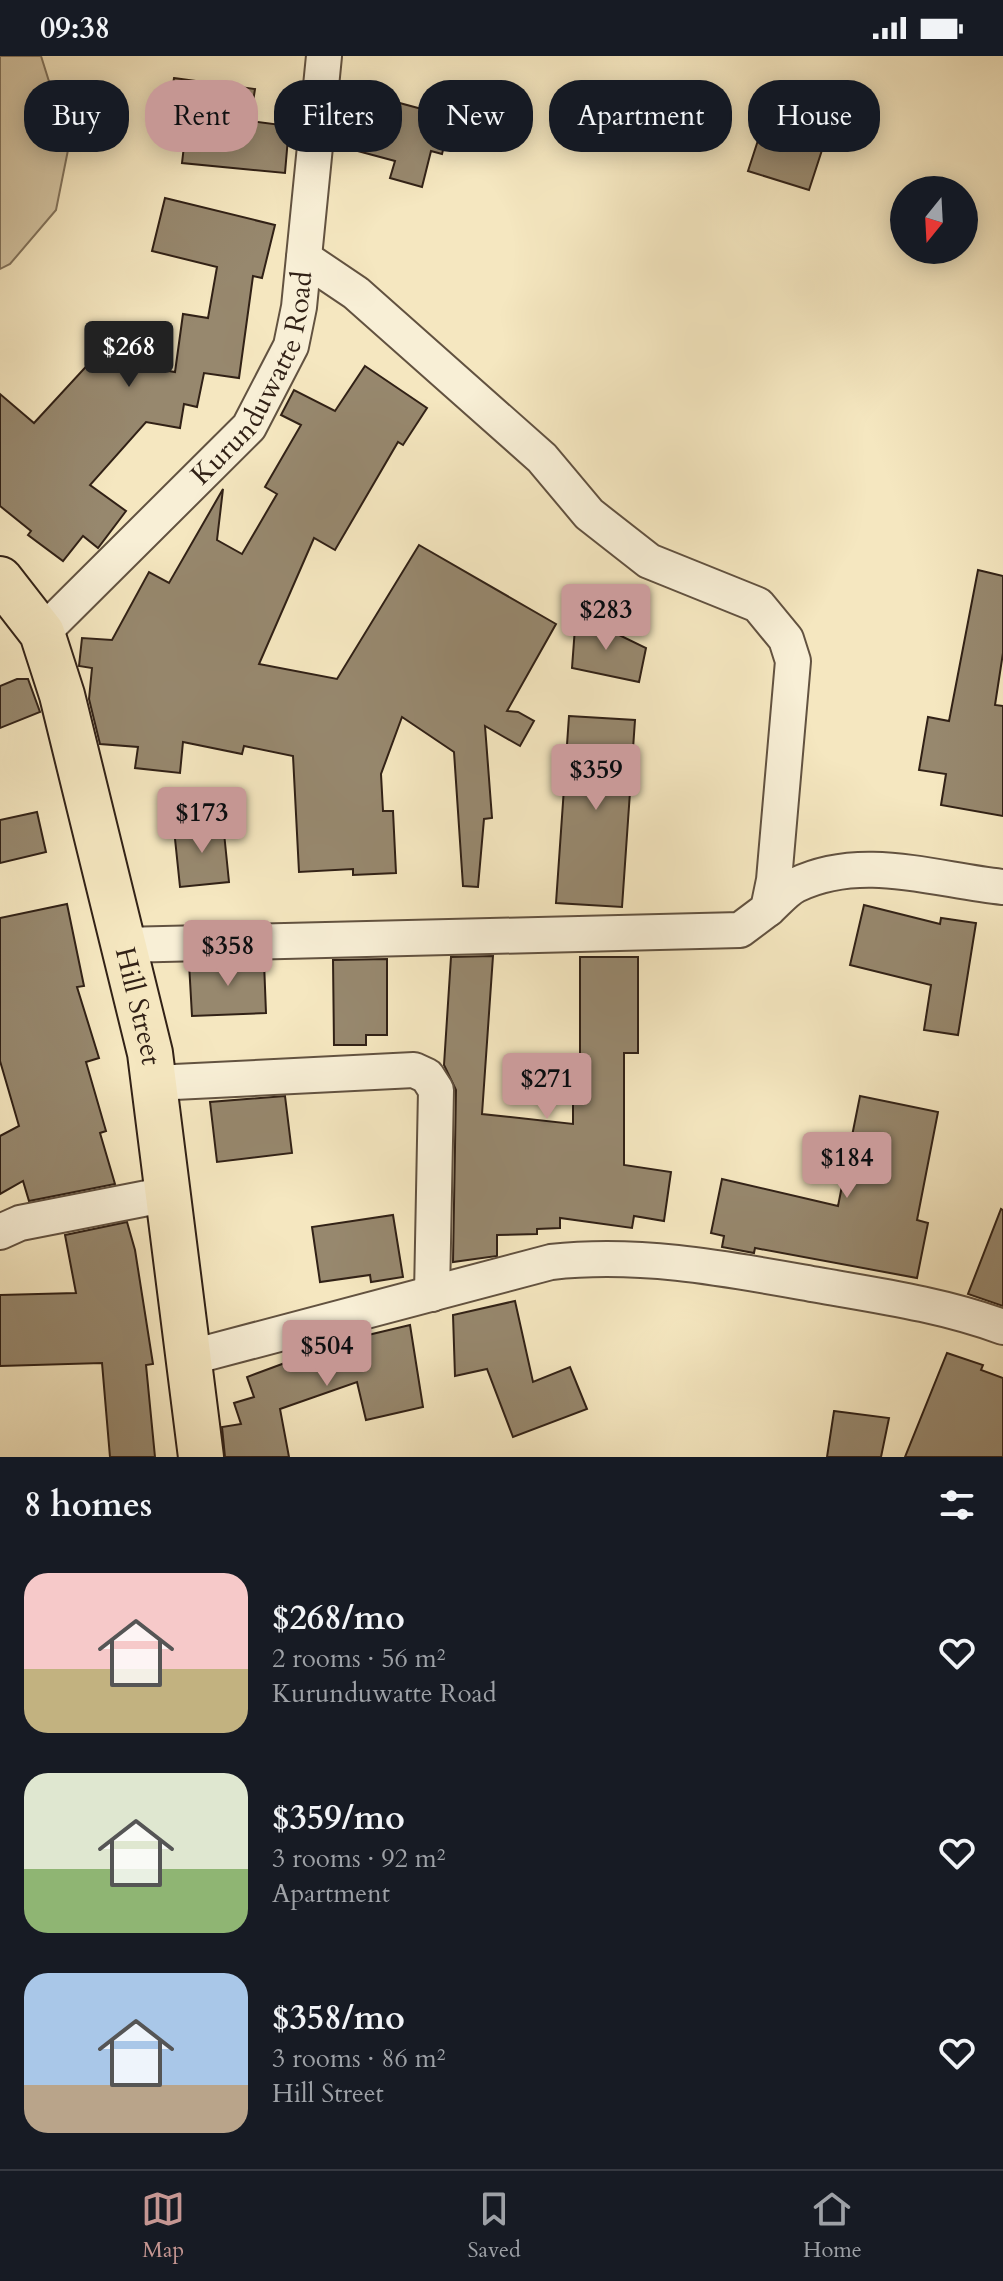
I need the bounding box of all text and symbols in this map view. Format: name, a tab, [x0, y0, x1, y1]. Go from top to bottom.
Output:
text: 09:38	[40, 8, 110, 49]
chip: Buy	[24, 80, 129, 152]
chip: Rent	[145, 80, 258, 152]
chip: Filters	[274, 80, 402, 152]
chip: New	[418, 80, 533, 152]
chip: Apartment	[549, 80, 732, 152]
chip: House	[748, 80, 880, 152]
north arrow	[890, 176, 978, 264]
map controls	[890, 176, 978, 264]
street label: Kurunduwatte Road	[182, 269, 321, 493]
pin: $268	[82, 321, 176, 389]
text: $268	[102, 329, 156, 364]
pin: $283	[559, 584, 653, 652]
text: $283	[579, 592, 633, 627]
pin: $359	[549, 744, 643, 812]
text: $359	[569, 752, 623, 787]
pin: $173	[155, 787, 249, 855]
text: $173	[175, 795, 229, 830]
pin: $358	[181, 920, 275, 988]
text: $358	[201, 928, 255, 963]
street label: Hill Street	[106, 943, 170, 1067]
pin: $271	[500, 1053, 594, 1121]
text: $271	[520, 1061, 574, 1096]
pin: $184	[800, 1132, 894, 1200]
text: $184	[820, 1140, 874, 1175]
pin: $504	[280, 1320, 374, 1388]
text: $504	[300, 1328, 354, 1363]
text: 8 homes	[24, 1482, 152, 1528]
icon: filters	[935, 1483, 979, 1527]
text: $268/mo	[272, 1595, 405, 1641]
icon: home	[88, 1605, 184, 1701]
icon: heart	[935, 1631, 979, 1675]
text: 2 rooms · 56 m²	[272, 1641, 445, 1676]
text: Kurunduwatte Road	[272, 1676, 497, 1711]
text: $359/mo	[272, 1795, 405, 1841]
icon: home	[88, 1805, 184, 1901]
icon: heart	[935, 1831, 979, 1875]
text: 3 rooms · 92 m²	[272, 1841, 445, 1876]
text: Apartment	[272, 1876, 390, 1911]
text: $358/mo	[272, 1995, 405, 2041]
icon: home	[88, 2005, 184, 2101]
icon: heart	[935, 2031, 979, 2075]
text: 3 rooms · 86 m²	[272, 2041, 445, 2076]
text: Hill Street	[272, 2076, 384, 2111]
tab: Map	[141, 2187, 185, 2265]
tab: Saved	[467, 2187, 521, 2265]
tab: Home	[803, 2187, 862, 2265]

